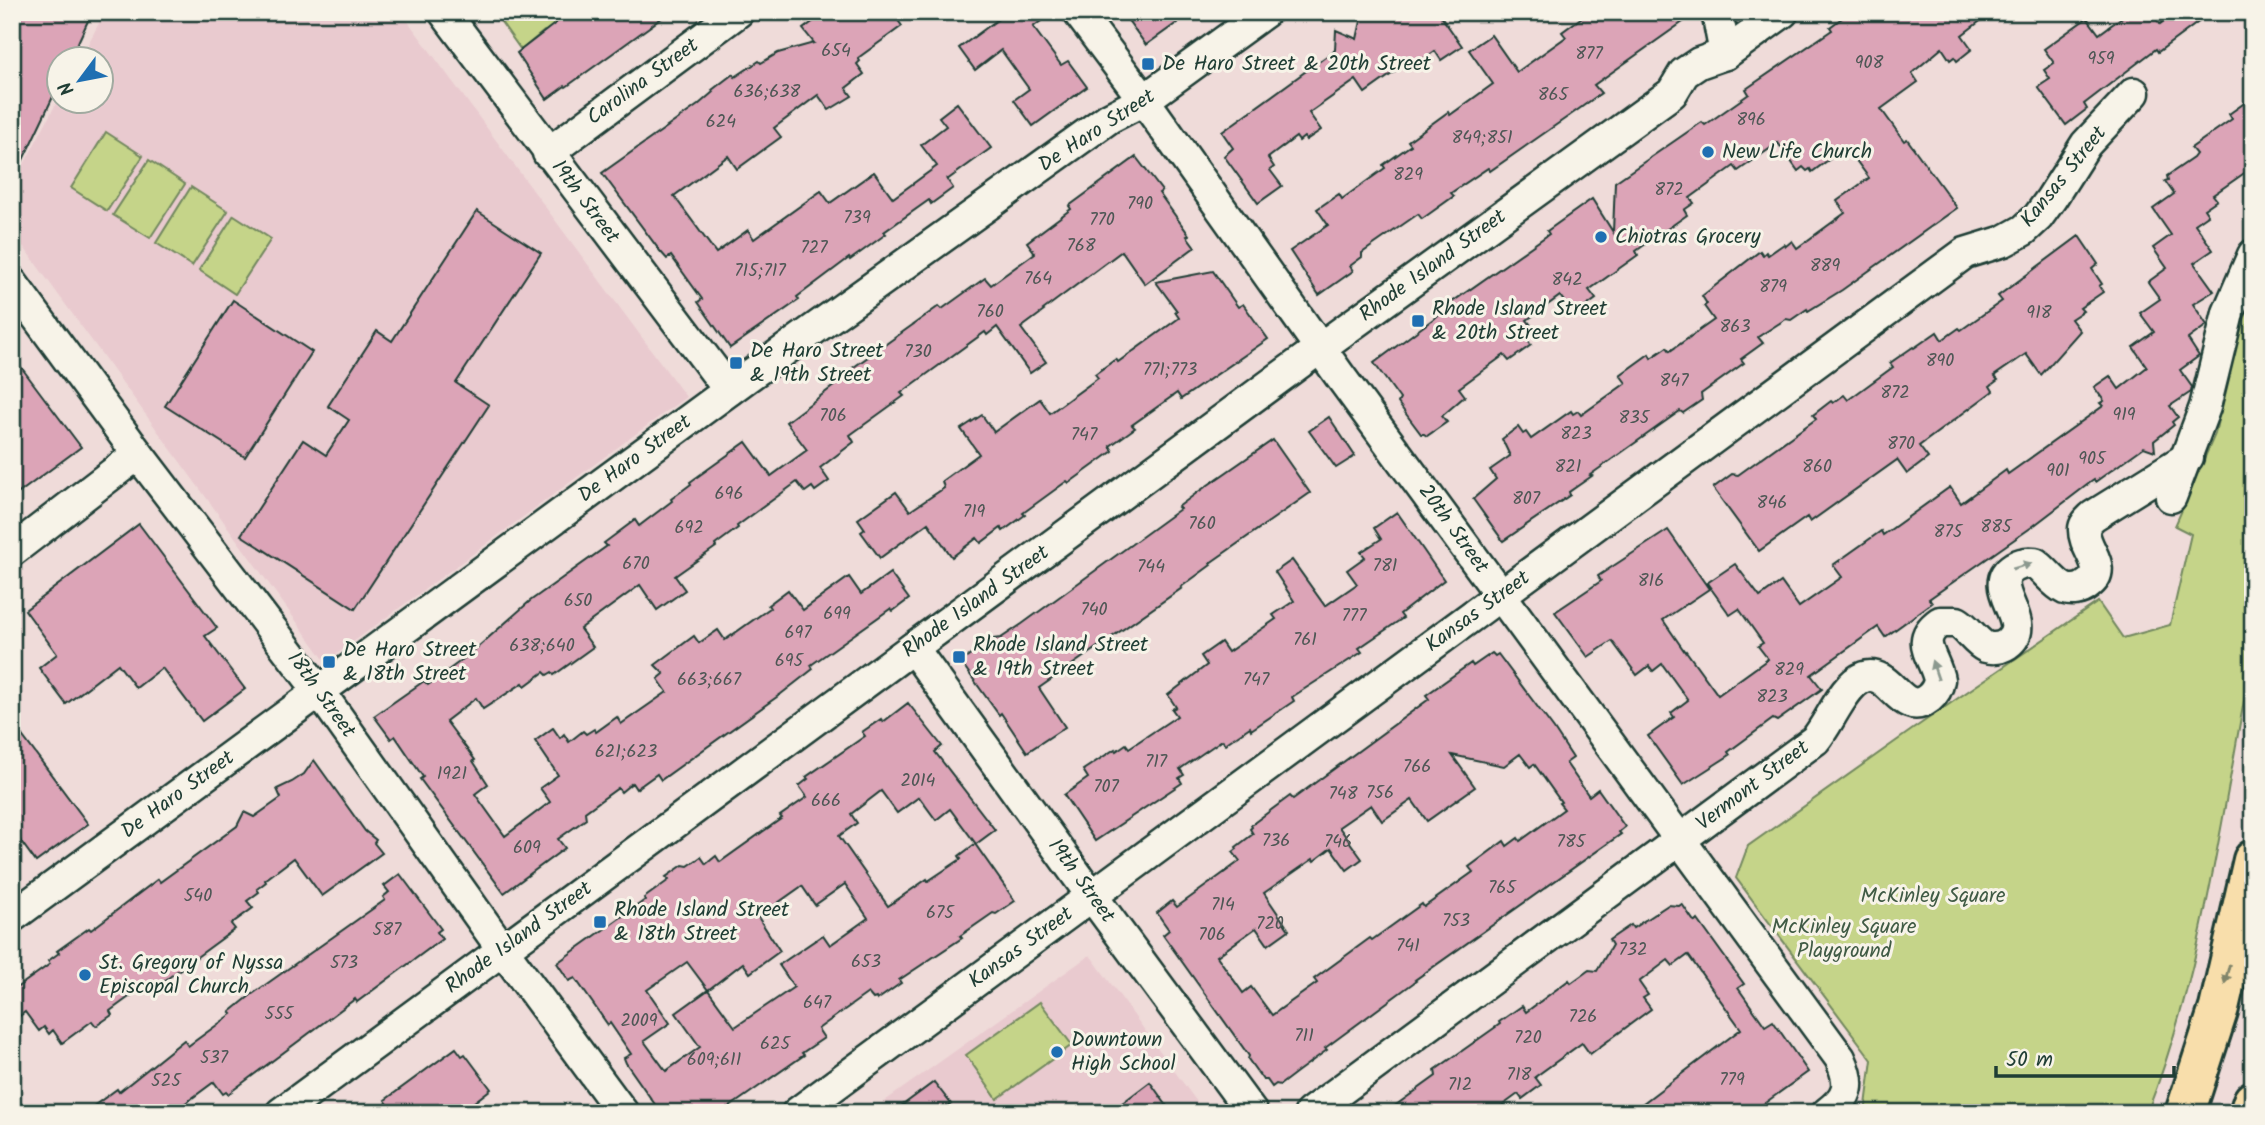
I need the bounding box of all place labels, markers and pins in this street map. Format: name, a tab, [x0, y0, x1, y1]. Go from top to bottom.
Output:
place label: De Haro Street & 20th Street	[1162, 48, 1432, 81]
marker: De Haro Street & 20th Street	[1140, 56, 1156, 72]
place label: New Life Church	[1722, 136, 1872, 169]
marker: New Life Church	[1700, 144, 1716, 160]
place label: Chiotras Grocery	[1615, 221, 1761, 254]
marker: Chiotras Grocery	[1593, 229, 1609, 245]
place label: Rhode Island Street & 20th Street	[1432, 293, 1608, 350]
marker: Rhode Island Street & 20th Street	[1410, 313, 1426, 329]
place label: De Haro Street & 19th Street	[750, 335, 884, 392]
marker: De Haro Street & 19th Street	[728, 355, 744, 371]
place label: Rhode Island Street & 19th Street	[973, 629, 1149, 686]
place label: De Haro Street & 18th Street	[343, 634, 477, 691]
marker: Rhode Island Street & 19th Street	[951, 649, 967, 665]
marker: De Haro Street & 18th Street	[321, 654, 337, 670]
place label: Rhode Island Street & 18th Street	[614, 894, 790, 951]
marker: Rhode Island Street & 18th Street	[592, 914, 608, 930]
place label: St. Gregory of Nyssa Episcopal Church	[99, 947, 283, 1004]
marker: St. Gregory of Nyssa Episcopal Church	[77, 967, 93, 983]
place label: Downtown High School	[1071, 1024, 1176, 1081]
marker: Downtown High School	[1049, 1044, 1065, 1060]

